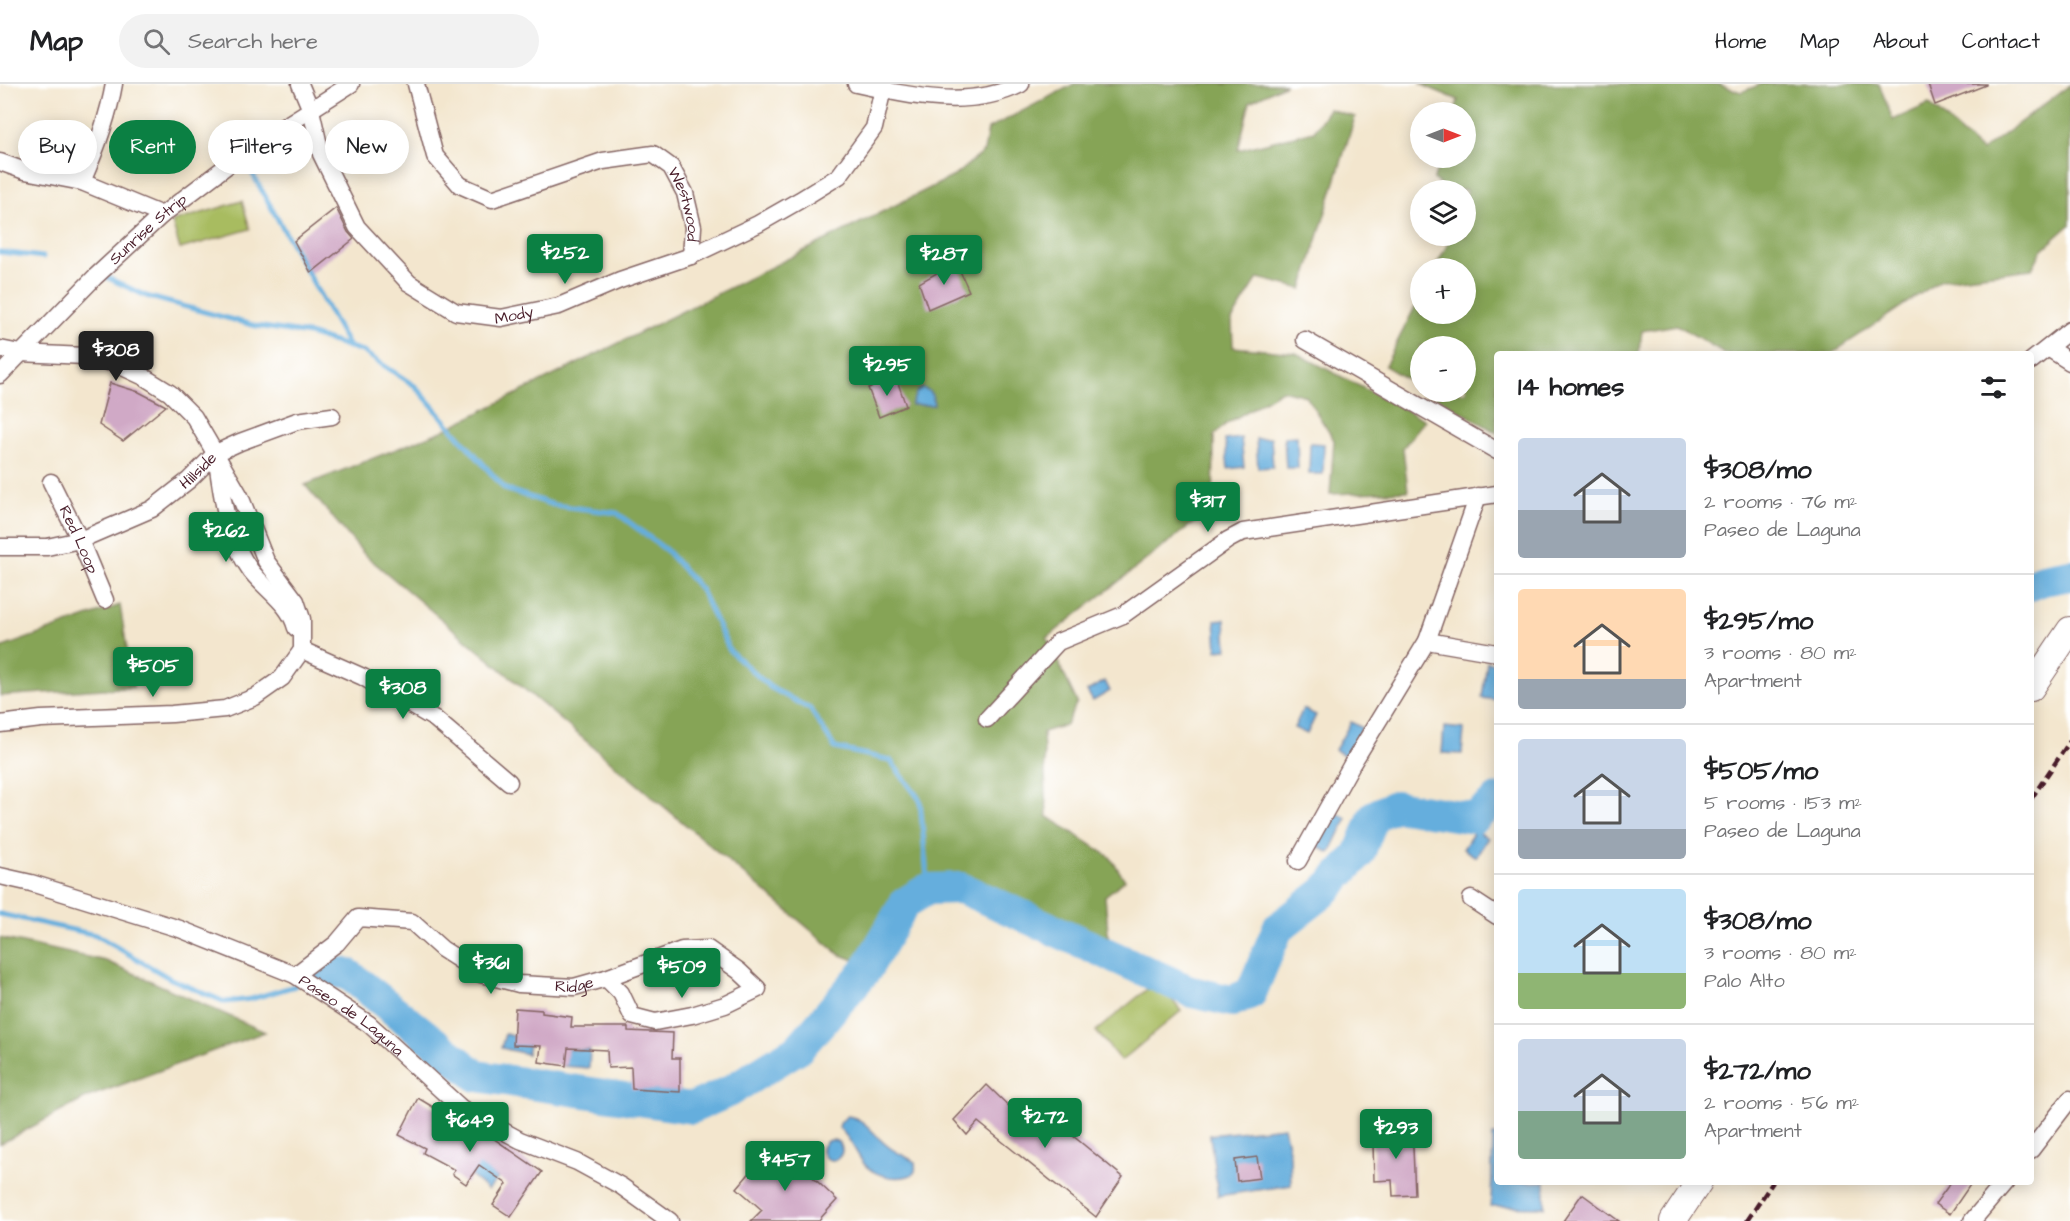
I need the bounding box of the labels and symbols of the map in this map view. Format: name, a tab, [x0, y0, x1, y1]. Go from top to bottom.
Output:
north arrow	[1410, 102, 1476, 168]
street label: Westwood	[662, 163, 704, 242]
street label: Sunrise Strip	[104, 189, 192, 270]
pin: $252	[529, 234, 601, 285]
pin: $287	[908, 235, 980, 286]
street label: Mody	[493, 301, 536, 330]
pin: $308	[80, 331, 152, 382]
pin: $295	[851, 346, 923, 397]
street label: Hillside	[175, 447, 222, 494]
pin: $317	[1172, 482, 1244, 533]
street label: Red Loop	[54, 502, 104, 577]
pin: $262	[190, 512, 262, 563]
pin: $505	[117, 647, 189, 698]
pin: $308	[367, 669, 439, 720]
pin: $361	[455, 944, 527, 995]
pin: $509	[646, 948, 718, 999]
street label: Paseo de Laguna	[295, 970, 408, 1061]
street label: Ridge	[554, 971, 596, 998]
pin: $272	[1009, 1098, 1081, 1149]
pin: $649	[434, 1102, 506, 1153]
pin: $293	[1360, 1109, 1432, 1160]
pin: $457	[749, 1141, 821, 1192]

